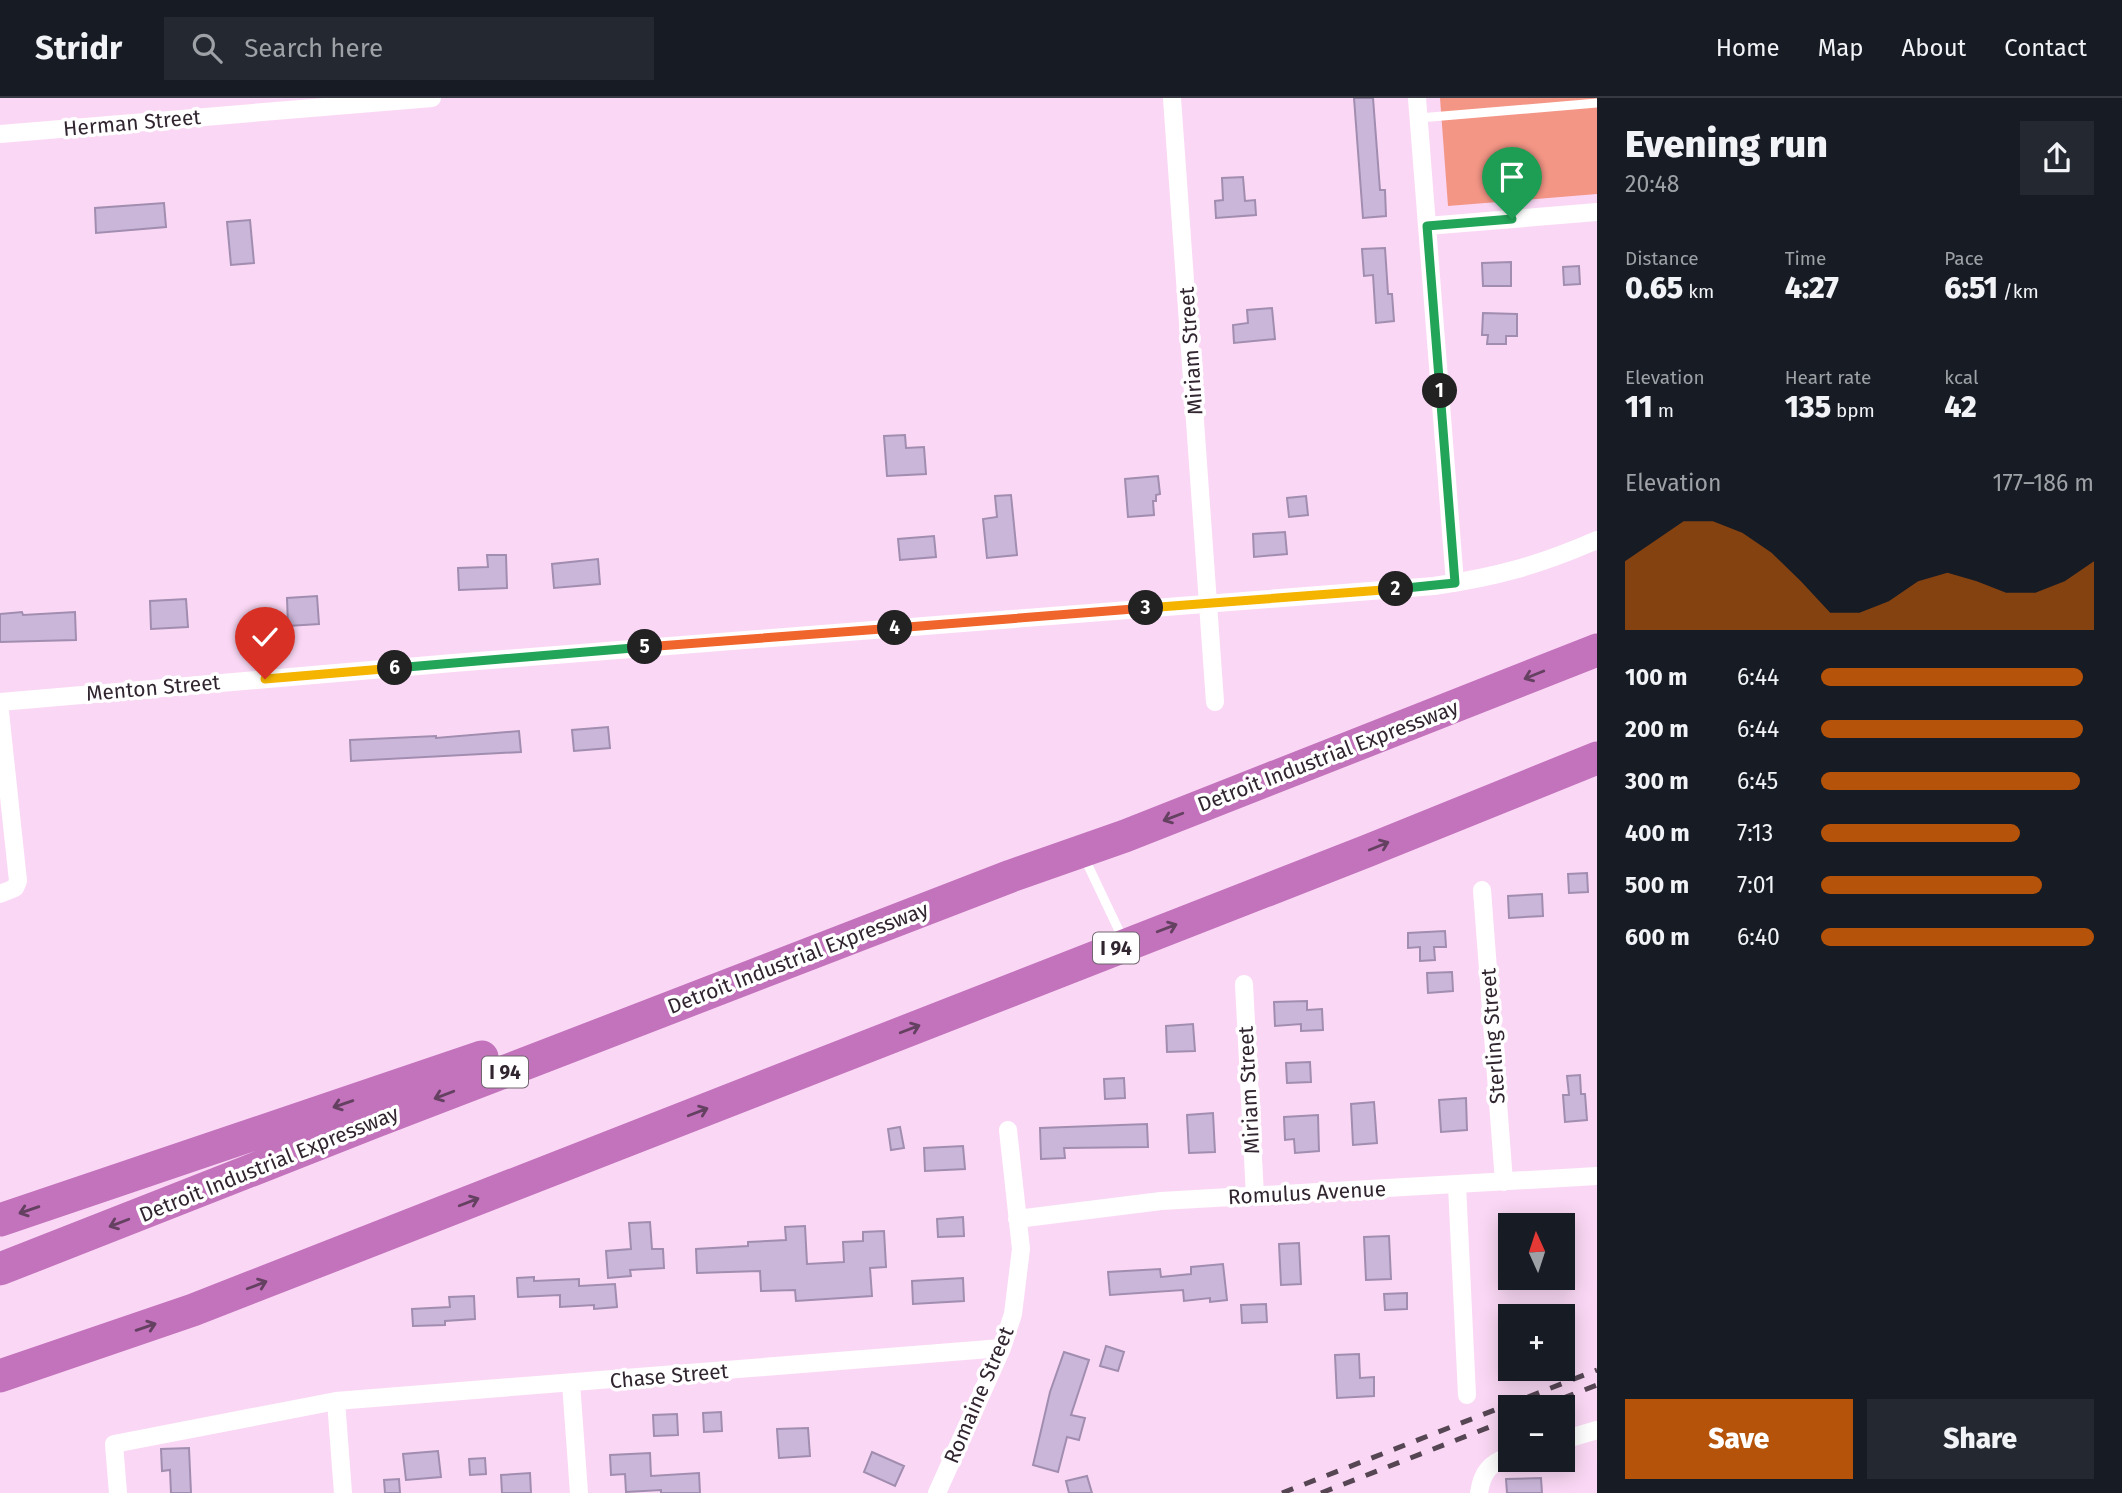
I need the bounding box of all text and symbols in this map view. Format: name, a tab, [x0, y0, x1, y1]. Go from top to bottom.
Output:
search box	[164, 17, 654, 80]
text: Stridr	[35, 28, 122, 68]
icon: search	[188, 29, 226, 67]
text: Search here	[244, 33, 383, 64]
text: Home	[1716, 34, 1780, 62]
text: Map	[1818, 34, 1864, 62]
text: About	[1902, 34, 1966, 62]
text: Contact	[2004, 34, 2087, 62]
street label: Herman Street	[62, 104, 202, 142]
text: Evening run	[1625, 121, 1828, 167]
button: share	[2020, 121, 2094, 195]
pin	[1482, 147, 1542, 219]
icon: arrive	[1493, 158, 1531, 196]
text: 20:48	[1625, 170, 1680, 198]
text: Distance	[1625, 247, 1699, 270]
text: Time	[1785, 247, 1826, 270]
text: Pace	[1944, 247, 1984, 270]
text: 0.65	[1625, 270, 1683, 306]
text: 4:27	[1785, 270, 1839, 306]
text: 6:51	[1944, 270, 1998, 306]
text: km	[1683, 280, 1714, 303]
text: /km	[1998, 280, 2039, 303]
street label: Miriam Street	[1174, 286, 1208, 416]
text: Elevation	[1625, 366, 1705, 389]
text: Heart rate	[1785, 366, 1871, 389]
text: kcal	[1944, 366, 1979, 389]
pin: 1	[1422, 374, 1458, 408]
text: 1	[1435, 379, 1444, 402]
text: 11	[1625, 389, 1653, 425]
text: 135	[1785, 389, 1831, 425]
text: 42	[1944, 389, 1977, 425]
text: m	[1653, 399, 1674, 422]
text: bpm	[1831, 399, 1875, 422]
text: Elevation	[1625, 469, 1721, 497]
text: 177–186 m	[1993, 469, 2094, 497]
pin: 2	[1378, 572, 1414, 606]
text: 2	[1391, 577, 1400, 600]
pin: 3	[1128, 590, 1164, 626]
text: 3	[1141, 596, 1150, 619]
pin	[235, 607, 295, 679]
pin: 4	[878, 610, 912, 646]
text: 4	[889, 616, 900, 639]
icon: check	[246, 618, 284, 656]
pin: 5	[628, 630, 662, 664]
text: 5	[639, 635, 650, 658]
pin: 6	[378, 650, 412, 686]
text: 6	[389, 656, 400, 679]
text: 100 m	[1625, 663, 1687, 691]
text: 6:44	[1737, 663, 1779, 691]
street label: Menton Street	[85, 669, 222, 707]
one-way arrow	[1523, 670, 1545, 683]
street label: Detroit Industrial Expressway	[1194, 694, 1463, 818]
text: 200 m	[1625, 715, 1689, 743]
text: 6:44	[1737, 715, 1779, 743]
text: 300 m	[1625, 767, 1689, 795]
text: 6:45	[1737, 767, 1778, 795]
one-way arrow	[1163, 811, 1185, 824]
text: 400 m	[1625, 819, 1690, 847]
text: 7:13	[1737, 819, 1773, 847]
one-way arrow	[1368, 838, 1389, 851]
text: 500 m	[1625, 871, 1689, 899]
text: 7:01	[1737, 871, 1775, 899]
street label: Detroit Industrial Expressway	[664, 896, 933, 1020]
one-way arrow	[1156, 921, 1178, 934]
text: 600 m	[1625, 923, 1690, 951]
text: 6:40	[1737, 923, 1780, 951]
road number: I 94	[1093, 932, 1139, 964]
street label: Sterling Street	[1475, 967, 1511, 1105]
one-way arrow	[898, 1022, 920, 1035]
street label: Miriam Street	[1233, 1025, 1265, 1155]
road number: I 94	[482, 1056, 528, 1088]
one-way arrow	[434, 1089, 456, 1102]
one-way arrow	[333, 1099, 355, 1111]
street label: Detroit Industrial Expressway	[136, 1100, 403, 1228]
one-way arrow	[687, 1105, 708, 1118]
street label: Romulus Avenue	[1227, 1176, 1387, 1210]
one-way arrow	[457, 1195, 479, 1208]
one-way arrow	[18, 1204, 40, 1217]
north arrow	[1498, 1213, 1575, 1290]
map controls	[1498, 1213, 1575, 1472]
one-way arrow	[108, 1218, 130, 1231]
one-way arrow	[246, 1278, 267, 1291]
button: +	[1498, 1304, 1575, 1381]
one-way arrow	[135, 1320, 157, 1332]
street label: Romaine Street	[938, 1322, 1020, 1467]
street label: Chase Street	[609, 1358, 730, 1394]
button: −	[1498, 1395, 1575, 1472]
button: Save	[1625, 1399, 1853, 1479]
button: Share	[1867, 1399, 2094, 1479]

